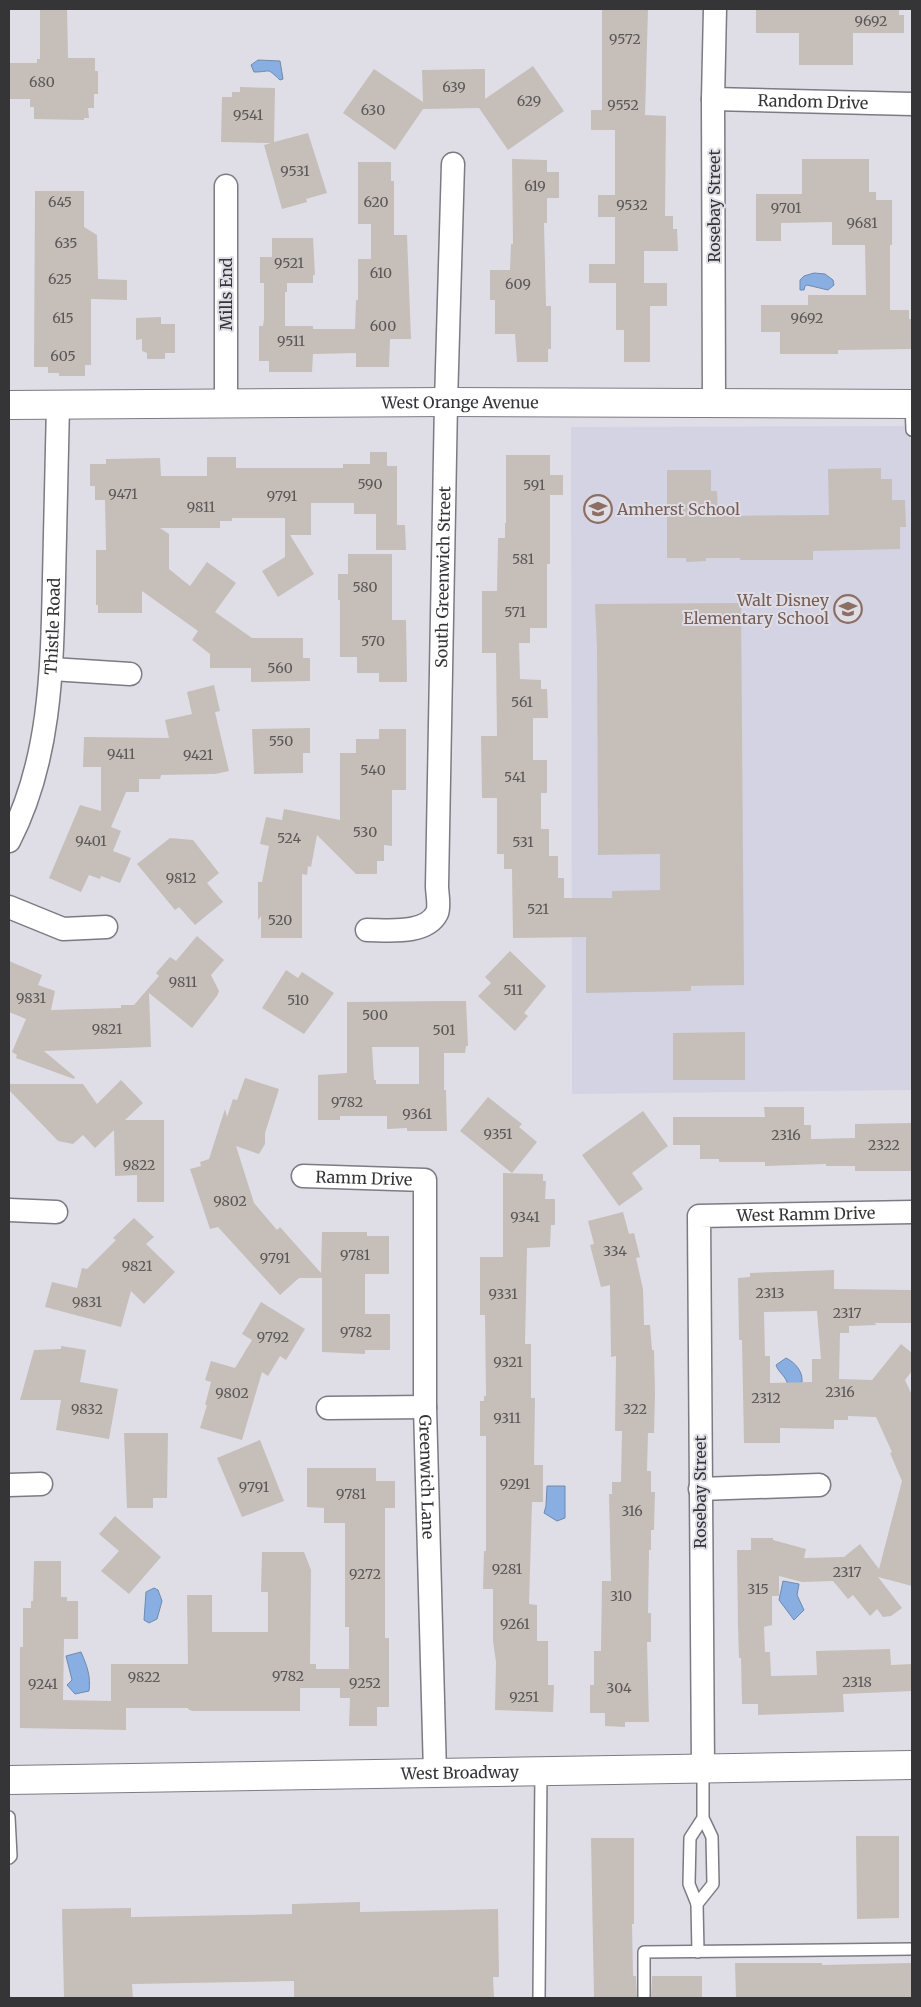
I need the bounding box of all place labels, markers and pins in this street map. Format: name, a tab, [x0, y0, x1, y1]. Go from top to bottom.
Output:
school or university icon: Amherst School	[583, 494, 613, 524]
place label: Amherst School	[616, 499, 740, 519]
place label: Walt Disney Elementary School	[683, 590, 830, 628]
school or university icon: Walt Disney Elementary School	[833, 594, 863, 624]

